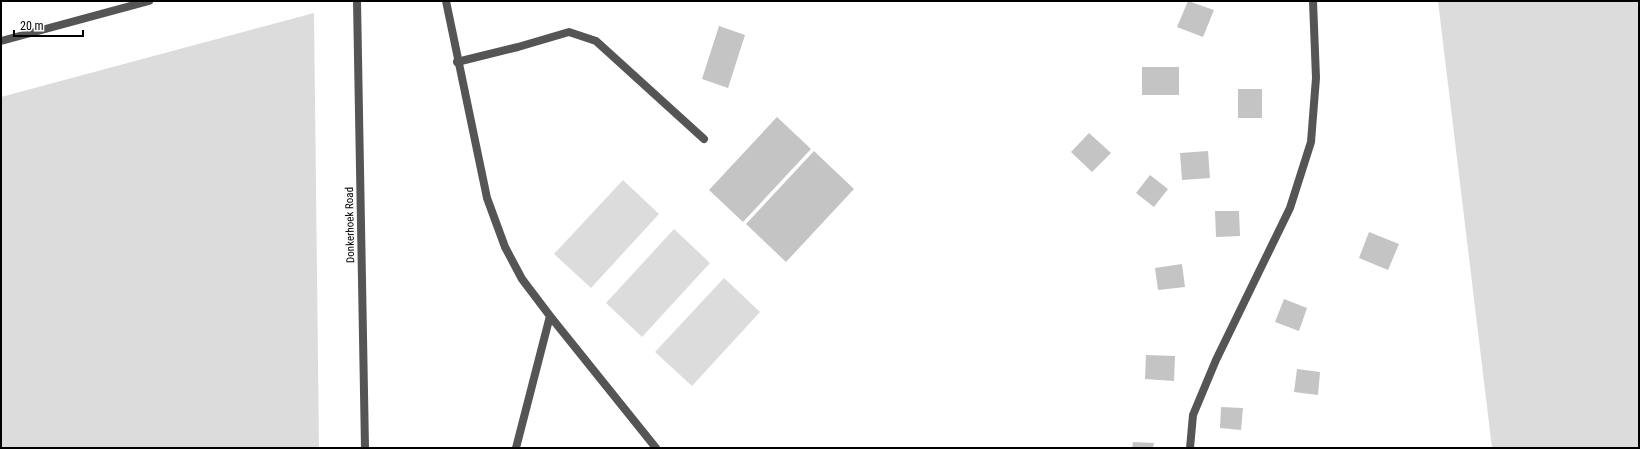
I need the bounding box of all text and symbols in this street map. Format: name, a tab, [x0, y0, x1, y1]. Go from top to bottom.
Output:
scale bar	[14, 12, 83, 38]
text: 20 m	[20, 19, 44, 33]
street label: Donkerhoek Road	[343, 187, 357, 263]

